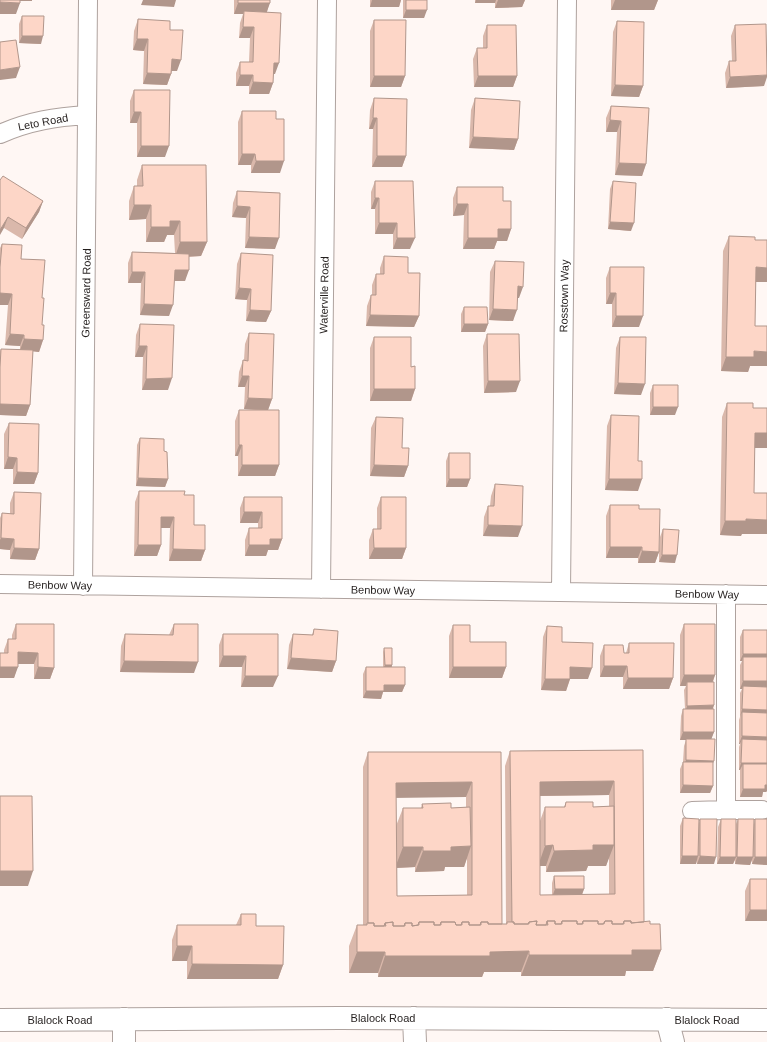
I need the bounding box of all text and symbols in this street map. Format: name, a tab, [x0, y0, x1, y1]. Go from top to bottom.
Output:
street label: Leto Road	[17, 111, 69, 133]
street label: Greensward Road	[79, 248, 93, 338]
street label: Waterville Road	[317, 256, 331, 334]
street label: Rosstown Way	[557, 259, 571, 333]
street label: Benbow Way	[28, 578, 93, 592]
street label: Benbow Way	[351, 583, 416, 597]
street label: Benbow Way	[675, 587, 740, 601]
street label: Blalock Road	[351, 1012, 415, 1024]
street label: Blalock Road	[28, 1014, 92, 1026]
street label: Blalock Road	[675, 1014, 739, 1026]

